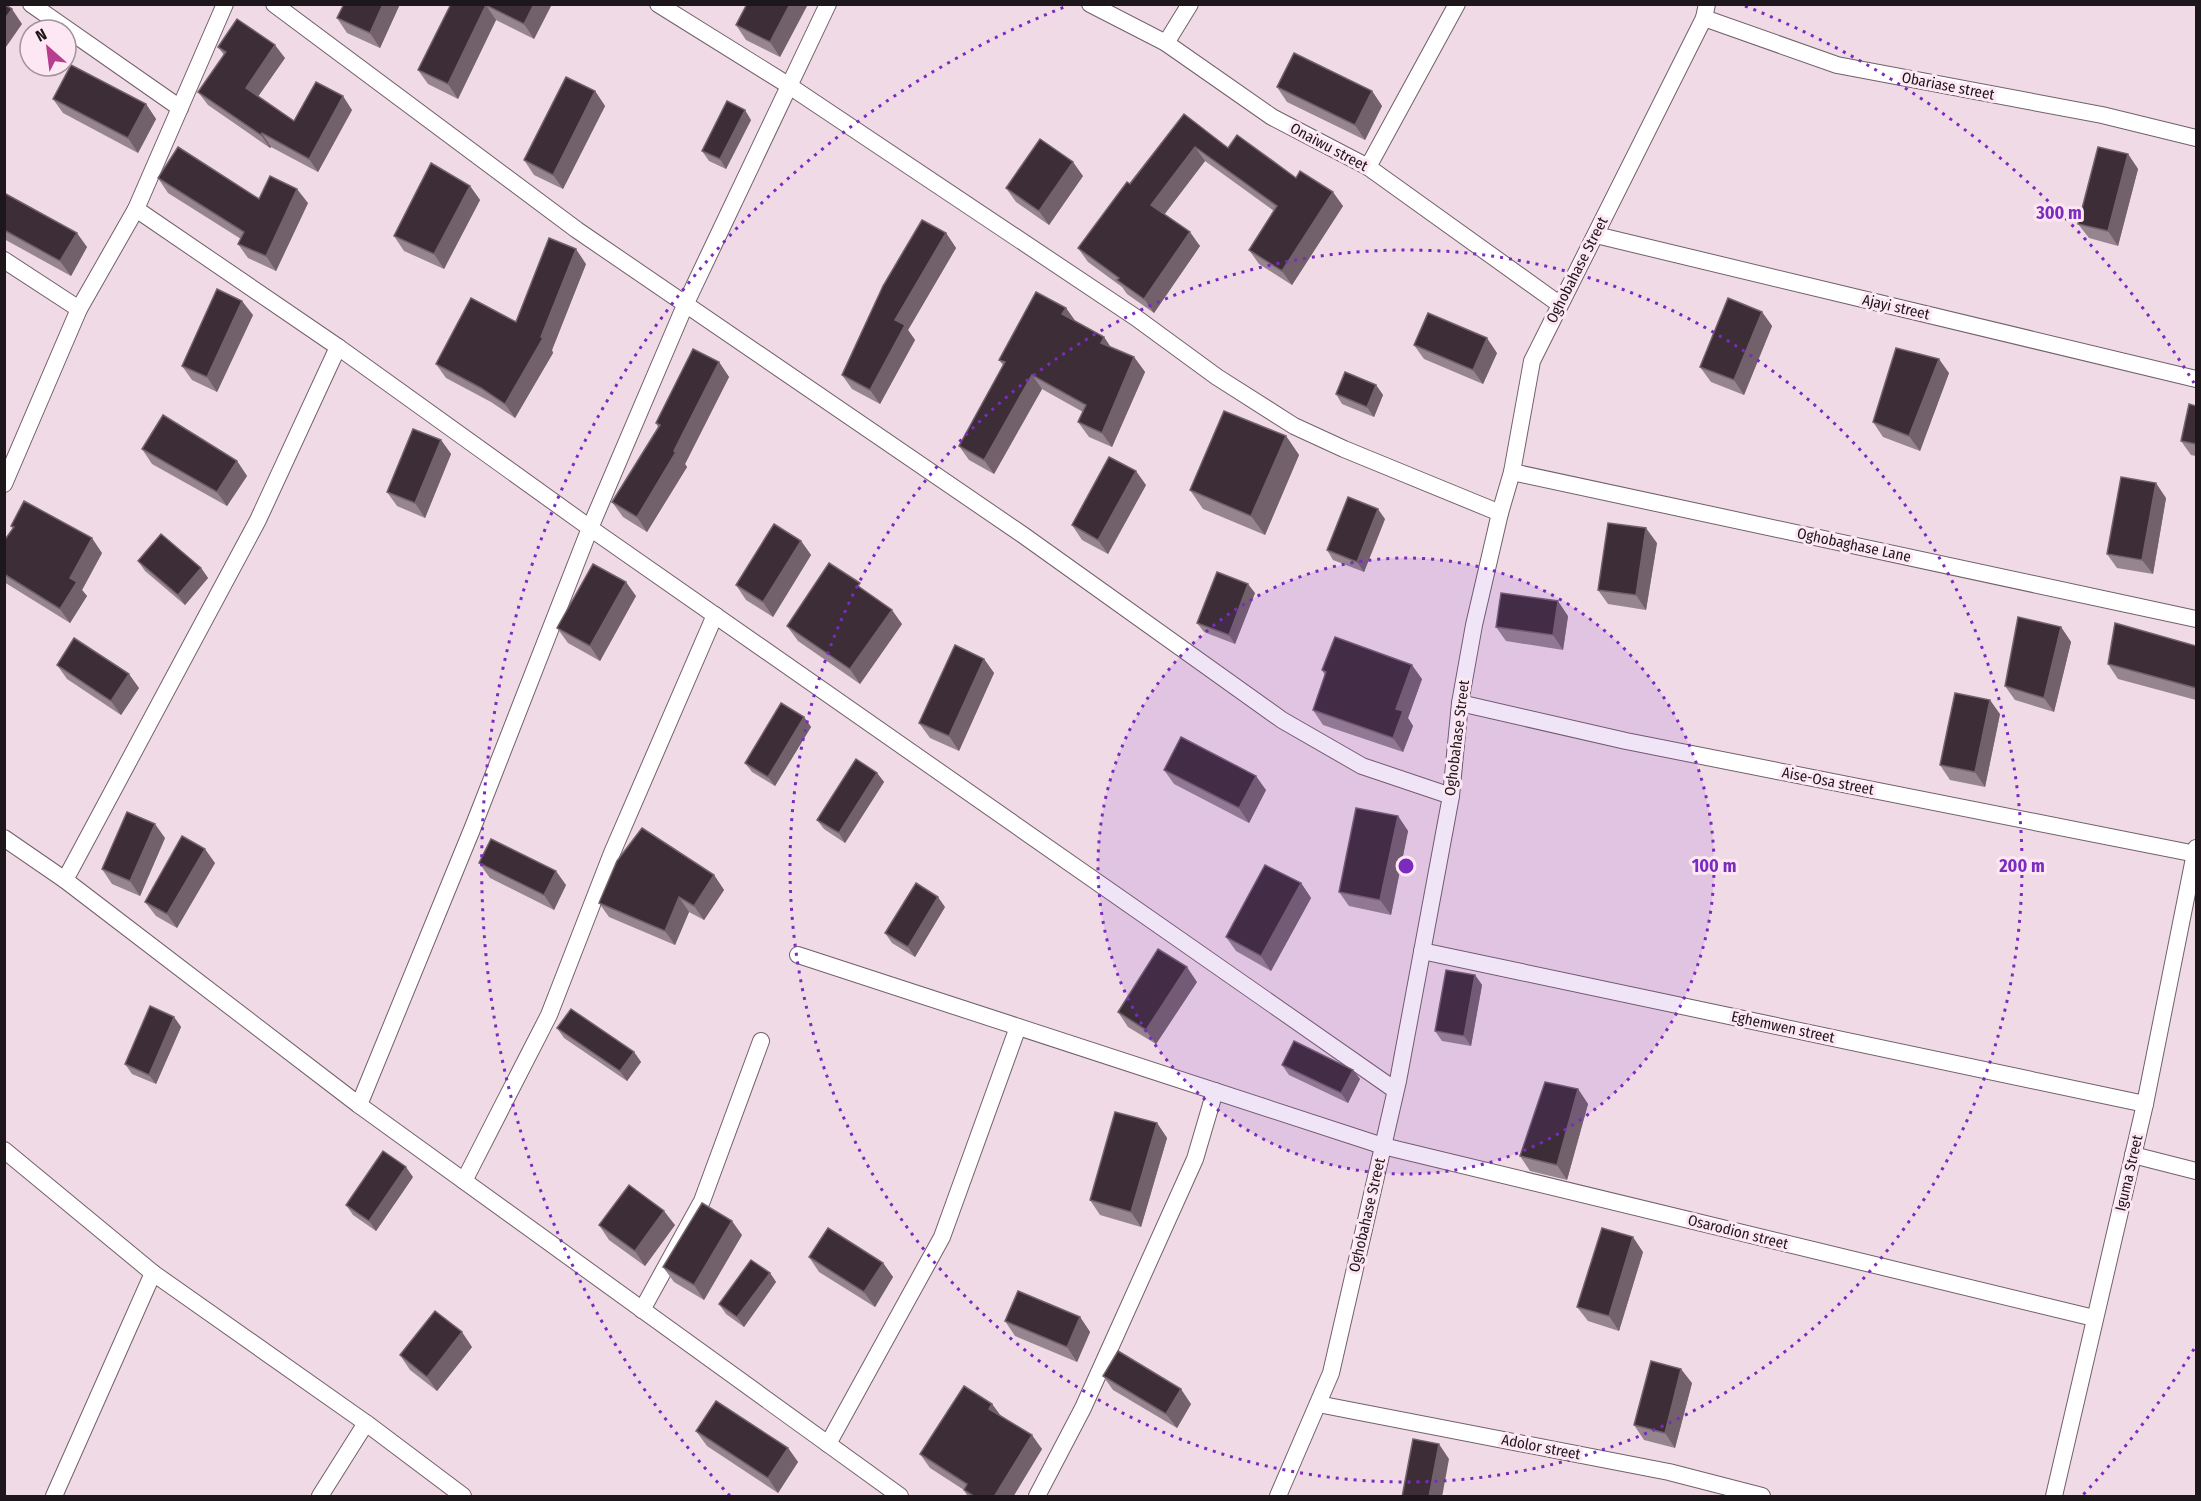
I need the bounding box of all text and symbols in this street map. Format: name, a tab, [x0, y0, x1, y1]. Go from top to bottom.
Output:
north arrow	[18, 18, 78, 78]
text: N	[32, 25, 50, 46]
street label: Obariase street	[1900, 68, 1996, 104]
street label: Onaiwu street	[1287, 119, 1371, 175]
text: 300 m	[2035, 202, 2082, 224]
street label: Oghobahase Street	[1542, 214, 1612, 326]
street label: Ajayi street	[1861, 291, 1932, 324]
street label: Oghobaghase Lane	[1795, 524, 1913, 566]
street label: Oghobahase Street	[1441, 679, 1473, 797]
street label: Aise-Osa street	[1780, 763, 1876, 799]
text: 100 m	[1692, 855, 1736, 877]
text: 200 m	[1998, 855, 2045, 877]
centre of rings	[1396, 856, 1416, 876]
street label: Eghemwen street	[1730, 1007, 1836, 1047]
street label: Iguma Street	[2111, 1133, 2147, 1213]
street label: Oghobahase Street	[1345, 1156, 1389, 1274]
street label: Osarodion street	[1686, 1211, 1790, 1253]
street label: Adolor street	[1500, 1431, 1582, 1464]

